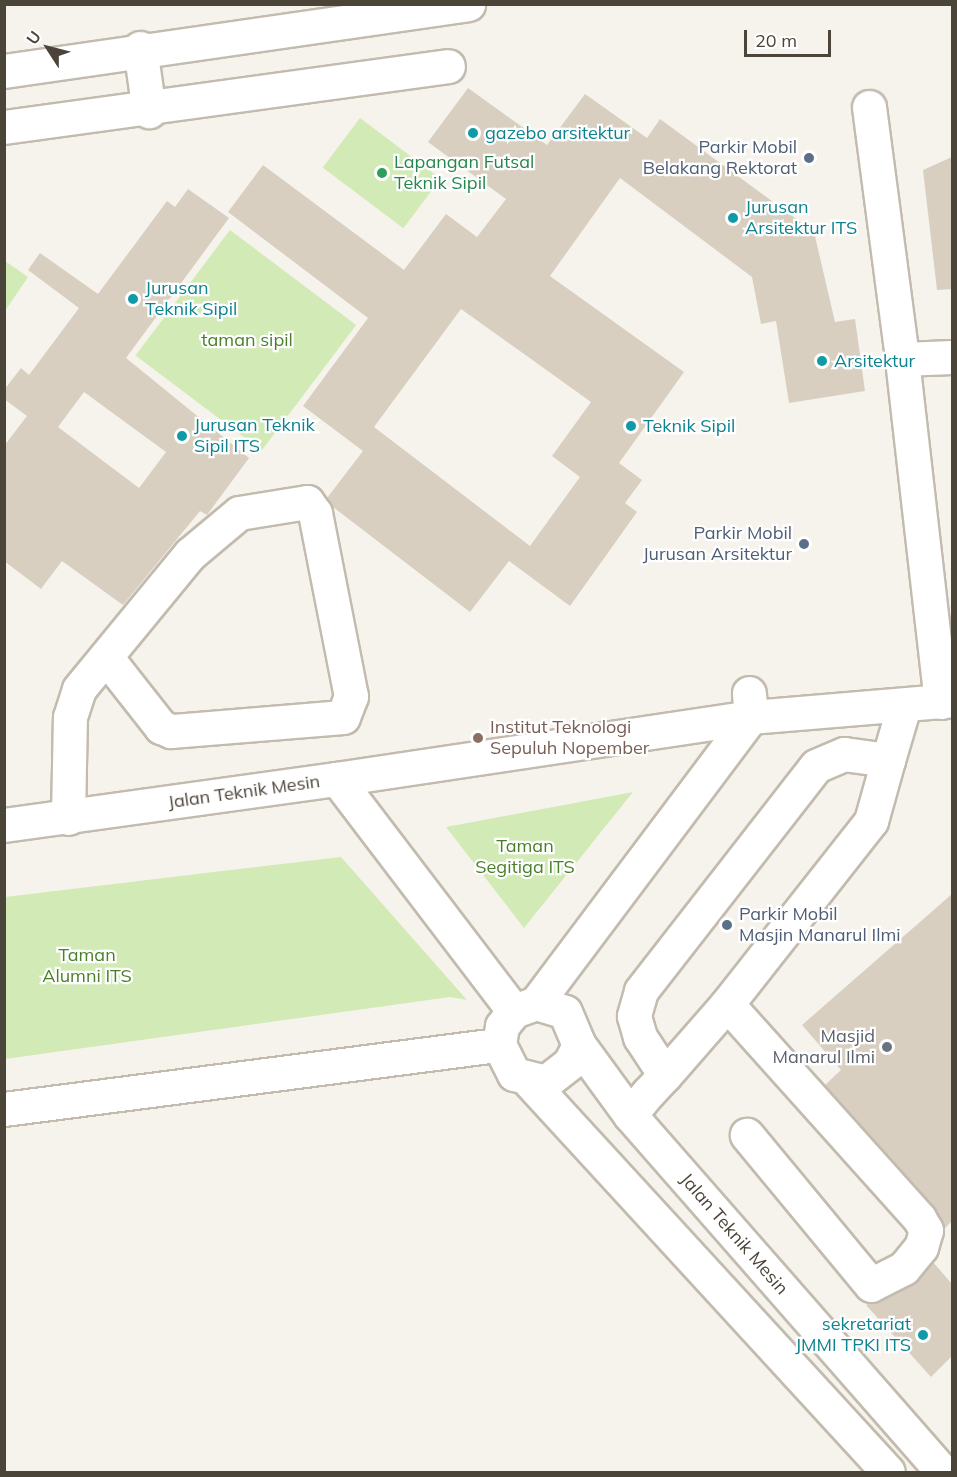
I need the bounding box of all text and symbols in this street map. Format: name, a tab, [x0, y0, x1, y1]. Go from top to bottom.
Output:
north arrow	[18, 18, 78, 78]
scale bar	[747, 18, 834, 56]
text: U	[22, 27, 45, 48]
text: 20 m	[755, 29, 797, 52]
place label: gazebo arsitektur	[485, 122, 630, 144]
marker: gazebo arsitektur	[466, 126, 480, 140]
place label: Parkir Mobil Belakang Rektorat	[643, 137, 797, 180]
marker: Parkir Mobil Belakang Rektorat	[802, 151, 816, 165]
place label: Lapangan Futsal Teknik Sipil	[394, 152, 534, 195]
marker: Lapangan Futsal Teknik Sipil	[375, 166, 389, 180]
place label: Jurusan Arsitektur ITS	[745, 197, 857, 240]
marker: Jurusan Arsitektur ITS	[726, 211, 740, 225]
place label: Jurusan Teknik Sipil	[145, 278, 237, 320]
marker: Jurusan Teknik Sipil	[126, 292, 140, 306]
park label: taman sipil	[201, 329, 293, 351]
place label: Arsitektur	[834, 350, 915, 372]
marker: Arsitektur	[815, 354, 829, 368]
place label: Jurusan Teknik Sipil ITS	[194, 415, 315, 458]
place label: Teknik Sipil	[643, 415, 735, 437]
marker: Teknik Sipil	[624, 419, 638, 433]
marker: Jurusan Teknik Sipil ITS	[175, 429, 189, 443]
place label: Parkir Mobil Jurusan Arsitektur	[643, 523, 792, 566]
marker: Parkir Mobil Jurusan Arsitektur	[797, 537, 811, 551]
place label: Institut Teknologi Sepuluh Nopember	[490, 717, 649, 760]
marker: Institut Teknologi Sepuluh Nopember	[471, 731, 485, 745]
street label: Jalan Teknik Mesin	[167, 771, 321, 813]
park label: Taman Segitiga ITS	[475, 836, 575, 878]
place label: Parkir Mobil Masjin Manarul Ilmi	[739, 904, 901, 946]
marker: Parkir Mobil Masjin Manarul Ilmi	[720, 918, 734, 932]
park label: Taman Alumni ITS	[42, 945, 132, 988]
place label: Masjid Manarul Ilmi	[772, 1026, 875, 1068]
marker: Masjid Manarul Ilmi	[880, 1040, 894, 1054]
street label: Jalan Teknik Mesin	[676, 1169, 792, 1299]
place label: sekretariat JMMI TPKI ITS	[795, 1314, 911, 1356]
marker: sekretariat JMMI TPKI ITS	[916, 1328, 930, 1342]

